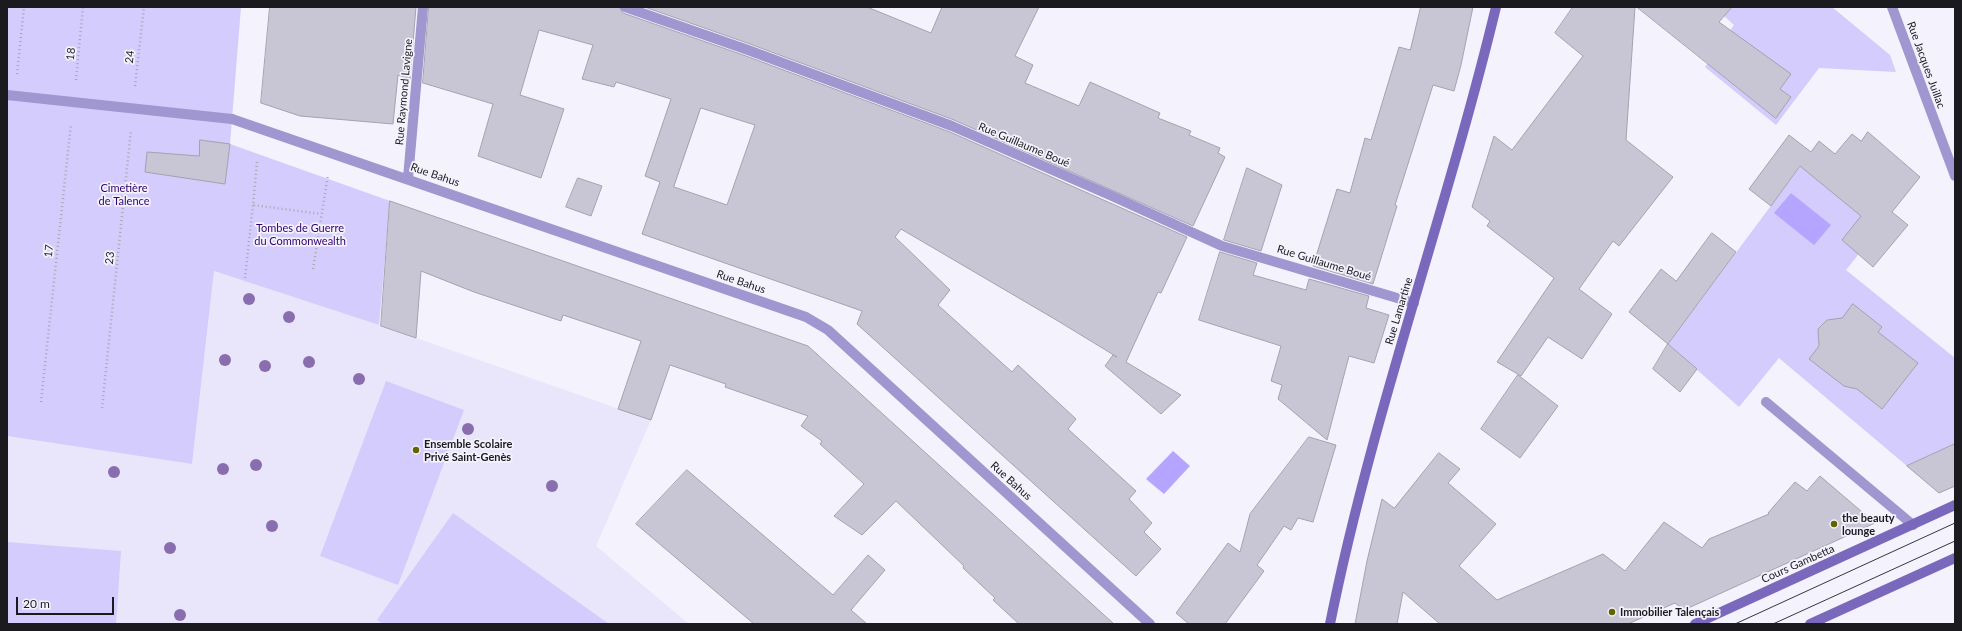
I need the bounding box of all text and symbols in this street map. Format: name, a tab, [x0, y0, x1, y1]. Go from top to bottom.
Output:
street label: Rue Jacques Juillac	[1904, 20, 1948, 110]
street label: Rue Raymond Lavigne	[393, 38, 415, 146]
street label: 18	[64, 47, 78, 61]
street label: 24	[123, 50, 137, 64]
street label: Rue Guillaume Boué	[976, 120, 1072, 170]
street label: Rue Bahus	[409, 160, 461, 190]
park label: Cimetière de Talence	[99, 181, 149, 207]
park label: Tombes de Guerre du Commonwealth	[254, 221, 346, 247]
street label: Rue Guillaume Boué	[1275, 242, 1373, 284]
street label: 17	[42, 244, 56, 258]
street label: 23	[103, 251, 117, 265]
street label: Rue Bahus	[715, 267, 767, 297]
street label: Rue Lamartine	[1382, 276, 1416, 346]
place label: Ensemble Scolaire Privé Saint-Genès	[424, 437, 512, 463]
marker: Ensemble Scolaire Privé Saint-Genès	[411, 445, 421, 455]
street label: Rue Bahus	[988, 459, 1034, 503]
place label: the beauty lounge	[1842, 511, 1895, 537]
marker: the beauty lounge	[1829, 519, 1839, 529]
street label: Cours Gambetta	[1759, 542, 1837, 586]
scale bar	[18, 589, 116, 615]
text: 20 m	[23, 596, 50, 611]
place label: Immobilier Talençais	[1620, 605, 1719, 619]
marker: Immobilier Talençais	[1607, 607, 1617, 617]

